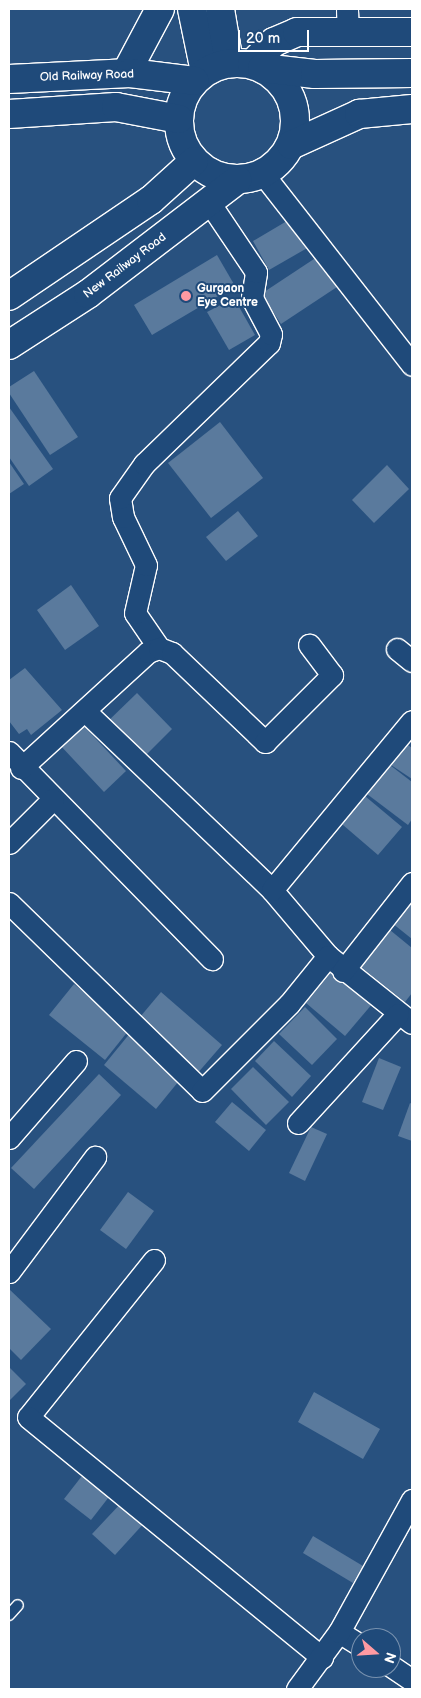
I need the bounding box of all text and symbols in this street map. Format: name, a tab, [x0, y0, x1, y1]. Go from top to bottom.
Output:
scale bar	[241, 20, 312, 52]
text: 20 m	[246, 29, 280, 48]
street label: Old Railway Road	[39, 67, 135, 85]
street label: New Railway Road	[80, 230, 170, 302]
place label: Gurgaon Eye Centre	[197, 282, 258, 310]
marker: Gurgaon Eye Centre	[179, 289, 193, 303]
north arrow	[351, 1628, 401, 1678]
text: N	[380, 1650, 399, 1665]

